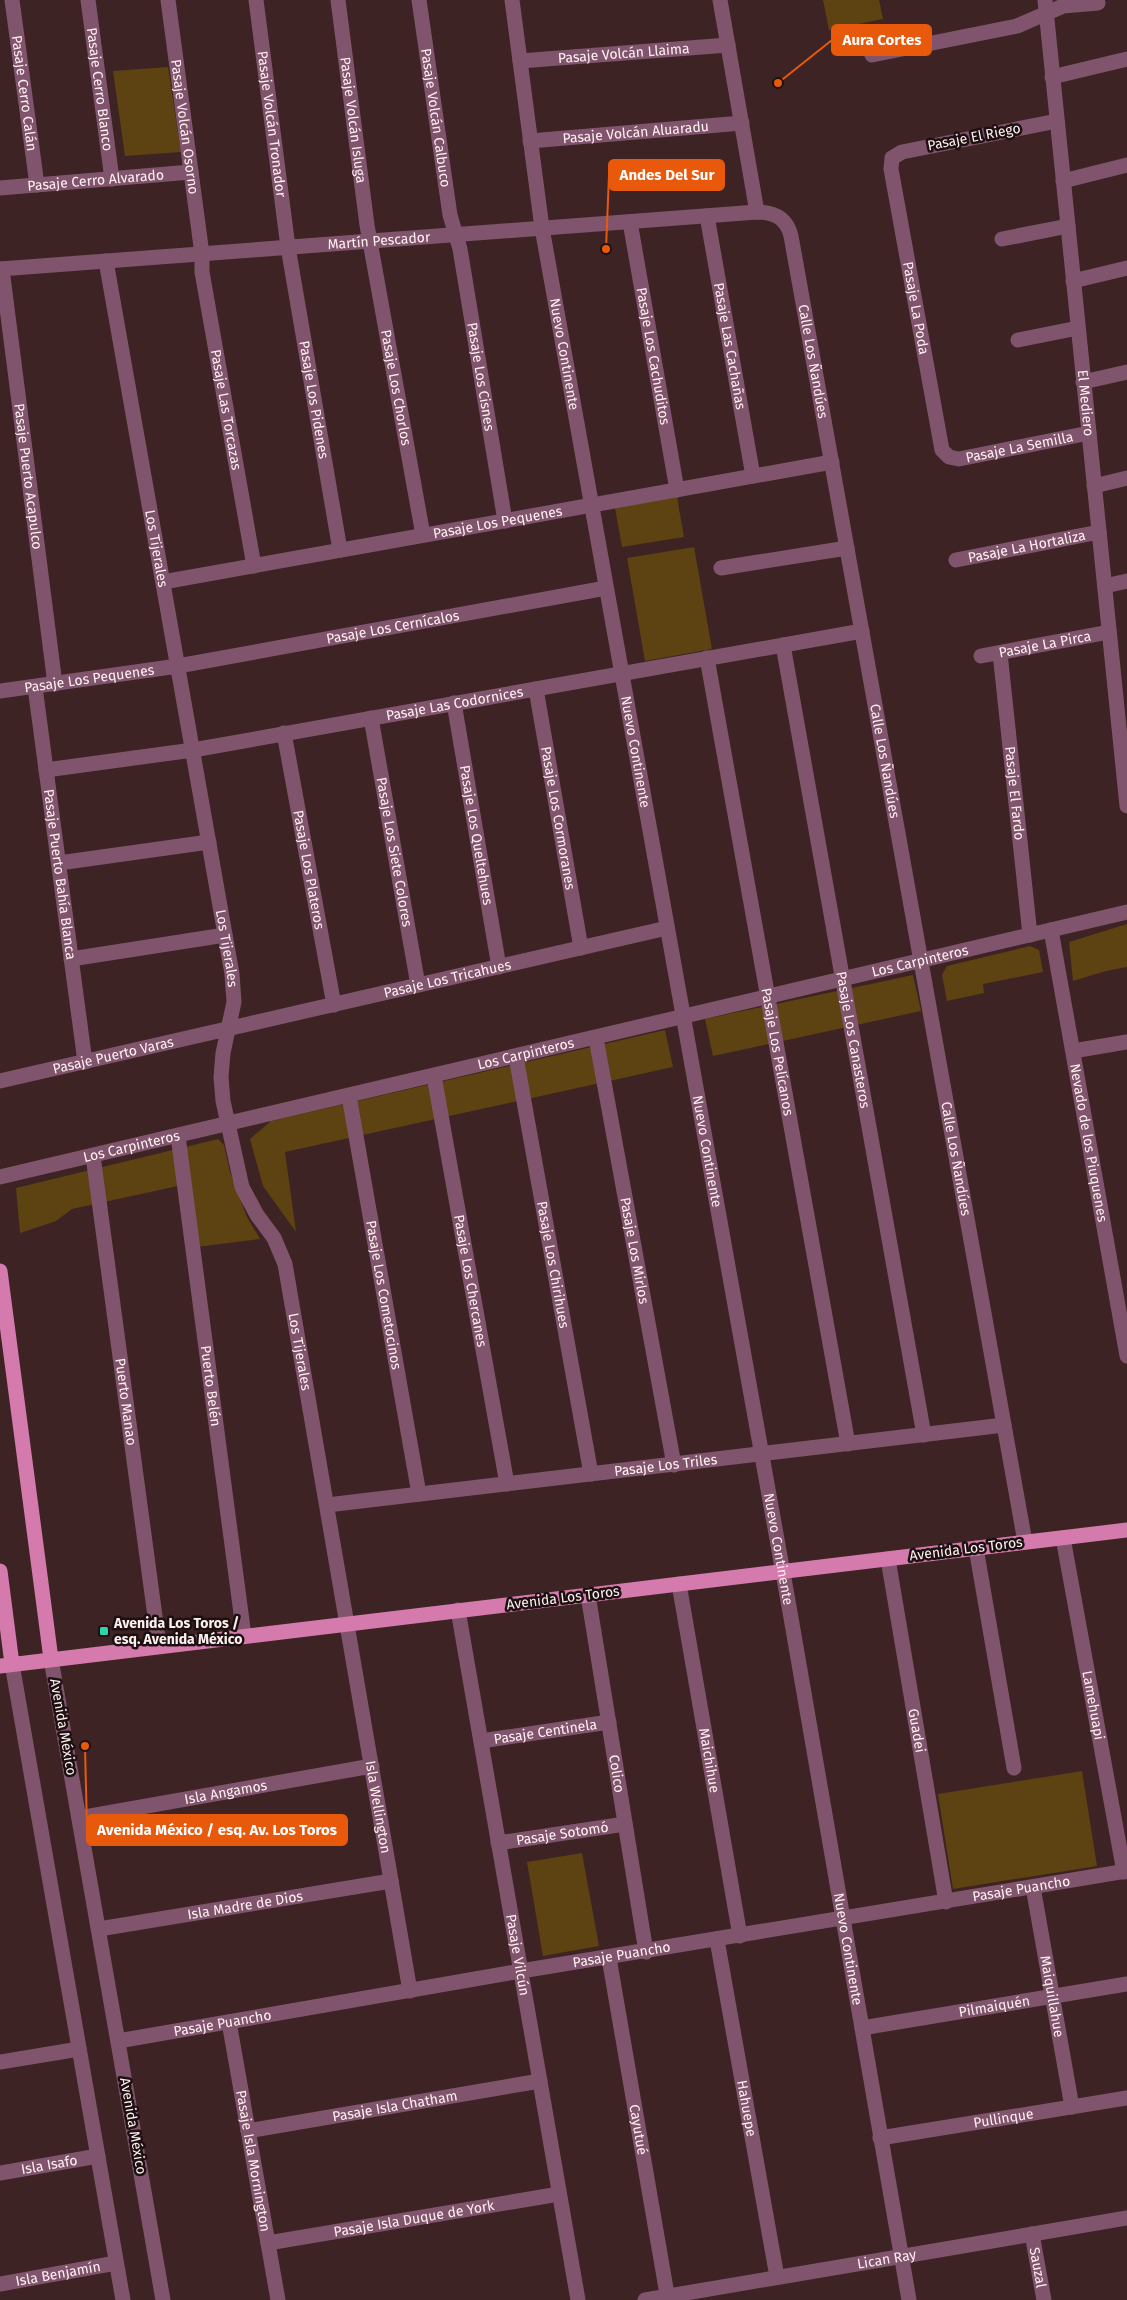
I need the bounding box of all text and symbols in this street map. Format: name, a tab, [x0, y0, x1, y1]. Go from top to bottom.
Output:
callout: Aura Cortes	[832, 25, 931, 55]
street label: Pasaje Cerro Blanco	[83, 26, 117, 152]
text: Aura Cortes	[842, 31, 921, 49]
street label: Pasaje Cerro Calán	[8, 34, 41, 152]
street label: Pasaje Volcán Llaima	[557, 39, 690, 67]
street label: Pasaje Volcán Calbuco	[418, 47, 454, 188]
street label: Pasaje Volcán Tronador	[254, 50, 290, 199]
street label: Pasaje Volcán Isluga	[337, 56, 370, 184]
street label: Pasaje Volcán Osorno	[168, 58, 202, 195]
street label: Pasaje Volcán Aluaradu	[562, 117, 709, 147]
street label: Pasaje El Riego	[926, 120, 1022, 154]
callout: Andes Del Sur	[609, 160, 724, 190]
street label: Pasaje Cerro Alvarado	[27, 166, 165, 194]
text: Andes Del Sur	[619, 166, 715, 184]
street label: Martín Pescador	[327, 228, 431, 253]
street label: Pasaje La Poda	[899, 260, 933, 356]
street label: Pasaje Las Cachañas	[710, 281, 750, 411]
street label: Pasaje Los Cachuditos	[633, 286, 674, 427]
street label: Nuevo Continente	[546, 297, 583, 411]
street label: Calle Los Ñandúes	[795, 303, 832, 420]
street label: Pasaje Los Cisnes	[464, 321, 499, 433]
street label: Pasaje Los Chorlos	[378, 328, 415, 447]
street label: Pasaje Los Pidenes	[296, 339, 333, 461]
street label: Pasaje Las Torcazas	[207, 348, 245, 472]
street label: El Mediero	[1074, 369, 1098, 437]
street label: Pasaje Puerto Acapulco	[11, 402, 46, 550]
street label: Pasaje La Semilla	[964, 428, 1075, 466]
street label: Pasaje Los Pequenes	[432, 502, 564, 542]
street label: Los Tijerales	[142, 508, 172, 589]
street label: Pasaje La Hortaliza	[966, 526, 1087, 566]
street label: Pasaje Los Cernícalos	[325, 606, 461, 647]
street label: Pasaje La Pirca	[997, 627, 1092, 661]
street label: Pasaje Los Pequenes	[23, 661, 156, 696]
street label: Pasaje Las Codornices	[385, 683, 525, 724]
street label: Nuevo Continente	[617, 694, 654, 809]
street label: Calle Los Ñandúes	[866, 702, 904, 820]
street label: Pasaje Los Cormoranes	[538, 745, 579, 892]
street label: Pasaje El Fardo	[1001, 745, 1028, 841]
street label: Pasaje Los Queltehues	[456, 764, 497, 907]
street label: Pasaje Los Siete Colores	[373, 776, 416, 929]
street label: Pasaje Puerto Bahía Blanca	[40, 788, 80, 961]
street label: Pasaje Los Plateros	[290, 809, 329, 931]
street label: Los Tijerales	[212, 908, 241, 988]
street label: Los Carpinteros	[870, 941, 970, 980]
street label: Pasaje Los Tricahues	[382, 955, 513, 1001]
street label: Pasaje Los Canasteros	[833, 970, 874, 1110]
street label: Pasaje Los Pelícanos	[758, 986, 798, 1117]
street label: Pasaje Puerto Varas	[51, 1033, 176, 1077]
street label: Los Carpinteros	[476, 1034, 576, 1073]
street label: Nevado de los Piuquenes	[1066, 1062, 1112, 1224]
street label: Nuevo Continente	[689, 1094, 726, 1209]
street label: Calle Los Ñandúes	[938, 1100, 975, 1218]
street label: Los Carpinteros	[82, 1126, 182, 1166]
street label: Pasaje Los Mirlos	[617, 1196, 653, 1306]
street label: Pasaje Los Chirihues	[534, 1200, 573, 1330]
street label: Pasaje Los Chercanes	[450, 1213, 491, 1349]
street label: Pasaje Los Cometocinos	[363, 1219, 406, 1371]
street label: Los Tijerales	[285, 1311, 315, 1392]
street label: Puerto Belén	[197, 1344, 225, 1427]
street label: Puerto Manao	[112, 1357, 140, 1447]
street label: Pasaje Los Triles	[613, 1450, 718, 1479]
street label: Nuevo Continente	[760, 1492, 797, 1606]
street label: Avenida Los Toros	[909, 1534, 1024, 1564]
street label: Avenida Los Toros	[506, 1583, 621, 1613]
place label: Avenida Los Toros / esq. Avenida México	[113, 1615, 242, 1648]
marker: Avenida Los Toros / esq. Avenida México	[98, 1625, 110, 1637]
street label: Lamehuapi	[1079, 1669, 1108, 1741]
street label: Avenida México	[46, 1677, 80, 1777]
street label: Guadei	[905, 1707, 929, 1754]
street label: Pasaje Centinela	[493, 1715, 598, 1747]
street label: Maichihue	[696, 1727, 724, 1794]
street label: Colico	[606, 1753, 628, 1794]
street label: Isla Wellington	[362, 1759, 395, 1855]
street label: Isla Angamos	[183, 1776, 269, 1808]
callout: Avenida México / esq. Av. Los Toros	[87, 1815, 347, 1845]
street label: Pasaje Sotomó	[515, 1818, 610, 1849]
text: Avenida México / esq. Av. Los Toros	[96, 1821, 337, 1839]
street label: Pasaje Puancho	[971, 1872, 1071, 1905]
street label: Isla Madre de Dios	[186, 1887, 304, 1923]
street label: Nuevo Continente	[830, 1892, 866, 2006]
street label: Pasaje Vilcún	[503, 1913, 533, 1997]
street label: Pasaje Puancho	[571, 1938, 672, 1971]
street label: Maiquillahue	[1037, 1954, 1068, 2039]
street label: Pilmaiquén	[957, 1992, 1031, 2020]
street label: Pasaje Puancho	[172, 2006, 273, 2040]
street label: Avenida México	[116, 2076, 150, 2176]
street label: Hahuepe	[734, 2079, 760, 2138]
street label: Pasaje Isla Chatham	[331, 2087, 459, 2125]
street label: Pasaje Isla Mornington	[233, 2089, 274, 2233]
street label: Cayutué	[626, 2103, 651, 2156]
street label: Pullinque	[972, 2105, 1035, 2131]
street label: Isla Isafo	[20, 2151, 79, 2178]
street label: Pasaje Isla Duque de York	[332, 2196, 496, 2240]
street label: Lican Ray	[856, 2246, 917, 2272]
street label: Sauzal	[1026, 2246, 1050, 2289]
street label: Isla Benjamín	[14, 2257, 102, 2290]

